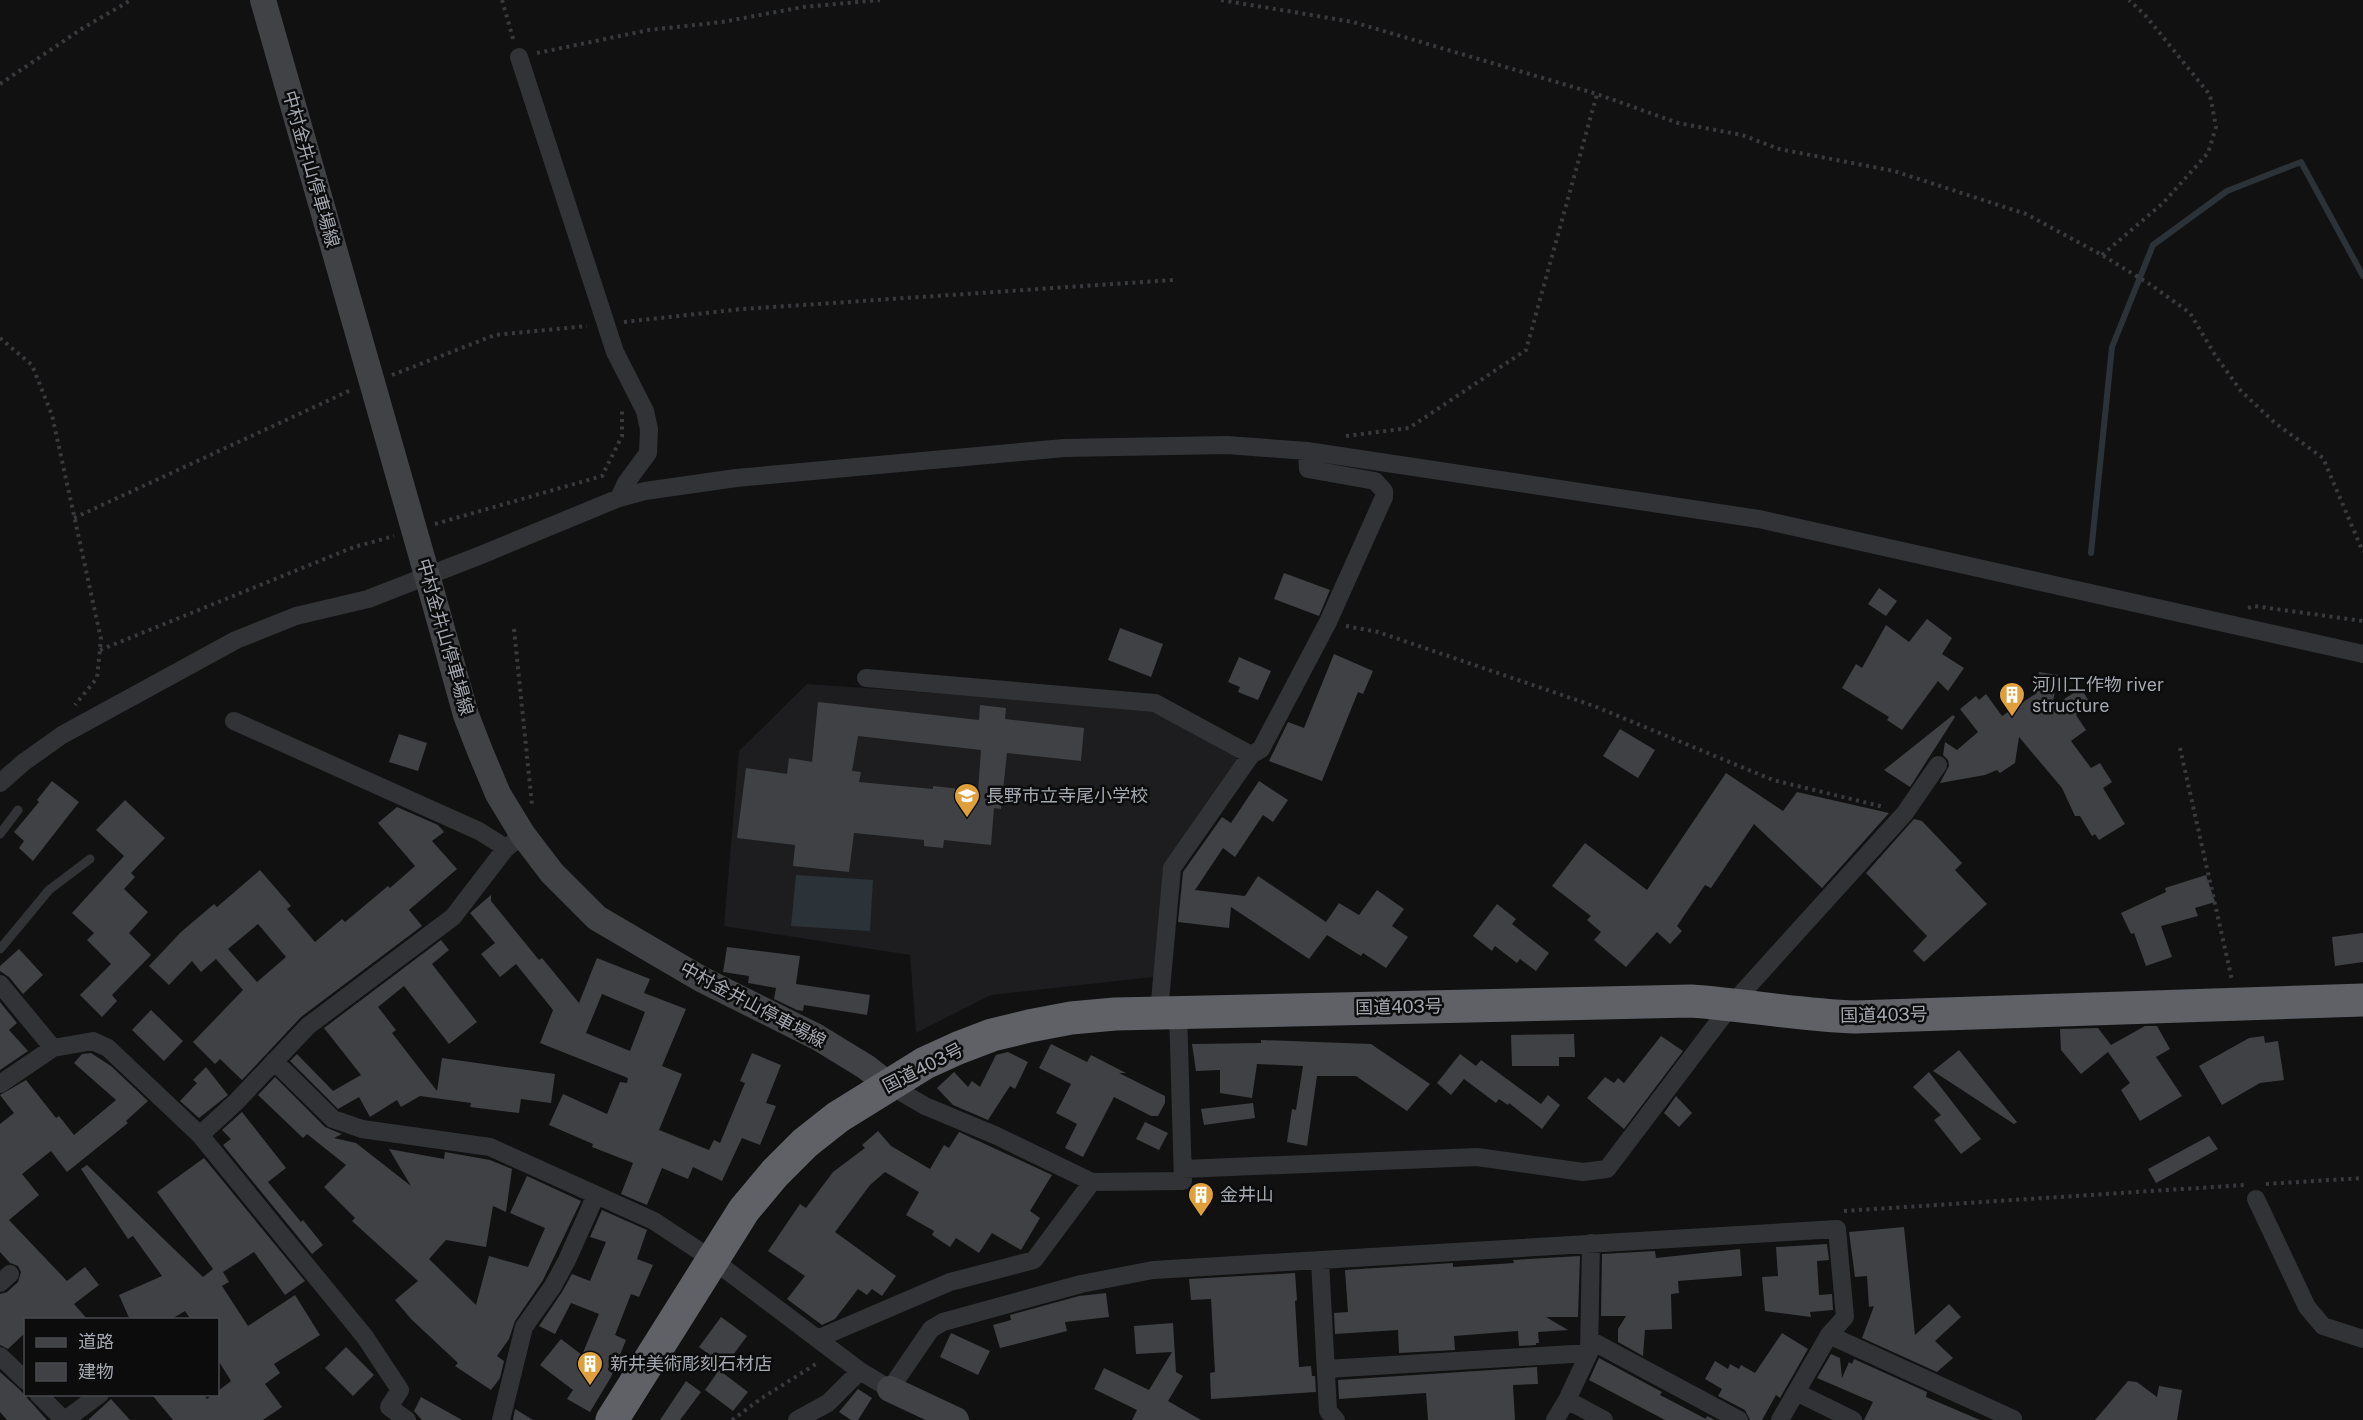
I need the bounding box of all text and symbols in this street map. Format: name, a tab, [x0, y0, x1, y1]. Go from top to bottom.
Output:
street label: 中村金井山停車場線	[279, 88, 344, 250]
street label: 中村金井山停車場線	[413, 556, 478, 718]
place label: 河川工作物 river structure	[2032, 674, 2164, 716]
building icon: 河川工作物 river structure	[1997, 680, 2027, 718]
school or university icon: 長野市立寺尾小学校	[952, 781, 982, 819]
place label: 長野市立寺尾小学校	[986, 785, 1148, 806]
street label: 中村金井山停車場線	[677, 957, 830, 1052]
street label: 国道403号	[1355, 995, 1443, 1018]
street label: 国道403号	[1840, 1003, 1928, 1026]
street label: 国道403号	[879, 1038, 967, 1097]
building icon: 金井山	[1186, 1180, 1216, 1218]
place label: 金井山	[1220, 1184, 1274, 1205]
legend	[24, 1318, 219, 1396]
text: 道路	[78, 1331, 114, 1352]
building icon: 新井美術彫刻石材店	[575, 1349, 605, 1387]
place label: 新井美術彫刻石材店	[610, 1353, 772, 1374]
text: 建物	[78, 1361, 114, 1382]

